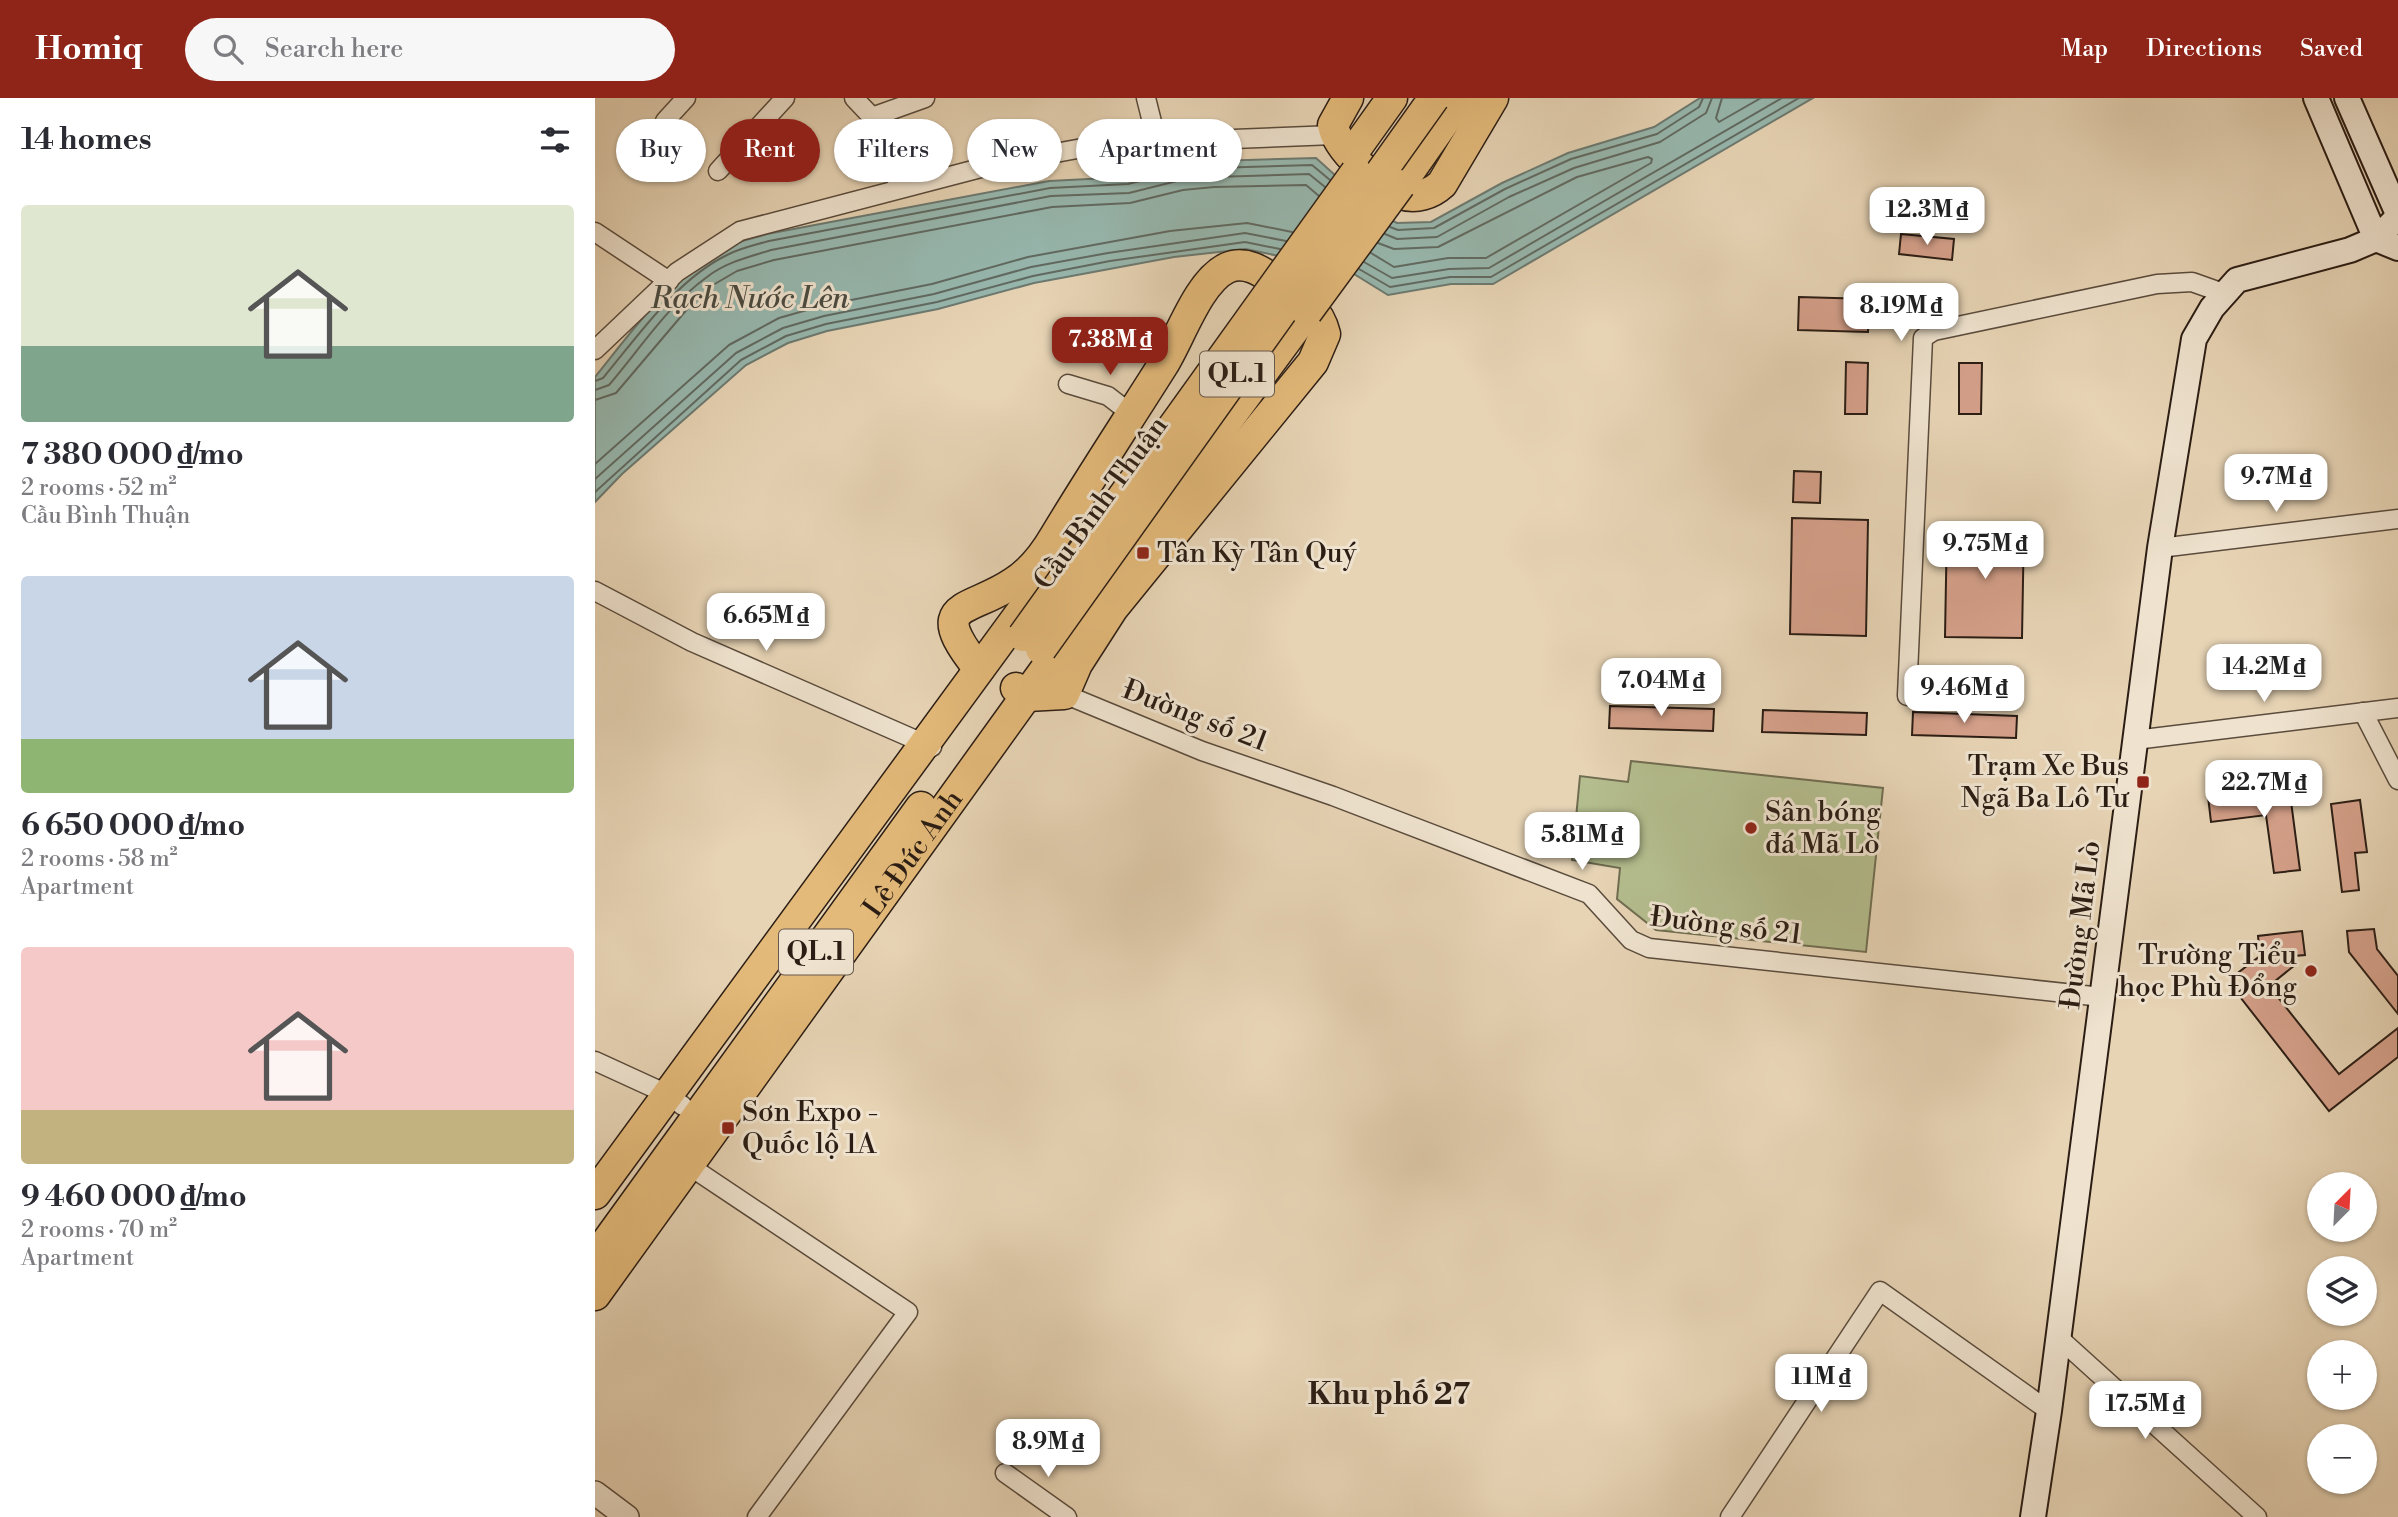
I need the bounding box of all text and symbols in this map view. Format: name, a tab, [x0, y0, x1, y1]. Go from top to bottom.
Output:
search box	[185, 18, 675, 81]
text: Homiq	[35, 29, 143, 70]
icon: search	[209, 30, 247, 68]
text: Search here	[265, 33, 403, 65]
text: Map	[2061, 34, 2108, 64]
text: Directions	[2146, 34, 2262, 64]
text: Saved	[2300, 34, 2363, 64]
chip: Buy	[616, 119, 706, 182]
chip: Rent	[720, 119, 820, 182]
chip: Filters	[834, 119, 953, 182]
chip: New	[967, 119, 1062, 182]
chip: Apartment	[1076, 119, 1242, 182]
text: 14 homes	[21, 121, 152, 159]
icon: filters	[536, 121, 574, 159]
pin: 12.3M ₫	[1862, 188, 1992, 247]
text: 12.3M ₫	[1886, 196, 1968, 224]
icon: home	[235, 251, 361, 377]
water label: Rạch Nước Lên	[650, 280, 849, 318]
pin: 8.19M ₫	[1836, 284, 1966, 343]
text: 8.19M ₫	[1859, 292, 1943, 320]
pin: 7.38M ₫	[1045, 317, 1175, 377]
text: 7.38M ₫	[1068, 326, 1152, 354]
road number: QL.1	[1200, 352, 1274, 396]
street label: Cầu Bình Thuận	[1026, 409, 1176, 597]
text: 7 380 000 ₫/mo	[21, 436, 244, 474]
pin: 9.7M ₫	[2219, 454, 2333, 514]
text: 9.7M ₫	[2240, 463, 2312, 491]
text: 2 rooms · 52 m²	[21, 474, 177, 502]
text: Cầu Bình Thuận	[21, 502, 190, 530]
pin: 9.75M ₫	[1920, 522, 2050, 581]
text: 9.75M ₫	[1943, 530, 2027, 558]
place label: Tân Kỳ Tân Quý	[1157, 536, 1357, 571]
marker: Tân Kỳ Tân Quý	[1135, 545, 1151, 561]
pin: 6.65M ₫	[701, 594, 831, 653]
text: 6.65M ₫	[723, 602, 809, 630]
icon: home	[235, 622, 361, 748]
pin: 14.2M ₫	[2199, 644, 2329, 704]
text: 14.2M ₫	[2223, 653, 2305, 681]
pin: 7.04M ₫	[1596, 658, 1726, 718]
pin: 9.46M ₫	[1899, 666, 2029, 725]
text: 7.04M ₫	[1617, 667, 1705, 695]
street label: Đường số 21	[1118, 672, 1272, 760]
text: 9.46M ₫	[1920, 674, 2008, 702]
place label: Trạm Xe Bus Ngã Ba Lô Tư	[1961, 749, 2130, 816]
pin: 22.7M ₫	[2199, 760, 2329, 820]
text: 22.7M ₫	[2221, 769, 2307, 797]
marker: Trạm Xe Bus Ngã Ba Lô Tư	[2135, 774, 2151, 790]
street label: Lê Đức Anh	[855, 783, 971, 924]
place label: Sân bóng đá Mã Lò	[1765, 795, 1881, 862]
text: 6 650 000 ₫/mo	[21, 807, 245, 845]
pin: 5.81M ₫	[1517, 812, 1647, 872]
marker: Sân bóng đá Mã Lò	[1743, 820, 1759, 836]
text: 5.81M ₫	[1541, 821, 1623, 849]
street label: Đường Mã Lò	[2053, 839, 2109, 1011]
text: 2 rooms · 58 m²	[21, 845, 178, 873]
text: Apartment	[21, 873, 134, 901]
street label: Đường số 21	[1648, 899, 1804, 953]
road number: QL.1	[779, 930, 853, 974]
place label: Trường Tiểu học Phù Đổng	[2118, 938, 2297, 1005]
marker: Trường Tiểu học Phù Đổng	[2303, 963, 2319, 979]
icon: home	[235, 993, 361, 1119]
place label: Sơn Expo - Quốc lộ 1A	[742, 1095, 879, 1162]
marker: Sơn Expo - Quốc lộ 1A	[720, 1120, 736, 1136]
north arrow	[2307, 1172, 2377, 1242]
map controls	[2307, 1172, 2377, 1494]
text: 9 460 000 ₫/mo	[21, 1178, 247, 1216]
text: 2 rooms · 70 m²	[21, 1216, 177, 1244]
text: Apartment	[21, 1244, 134, 1272]
button: layers	[2307, 1256, 2377, 1326]
button: +	[2307, 1340, 2377, 1410]
pin: 11M ₫	[1772, 1354, 1870, 1414]
text: 11M ₫	[1791, 1363, 1851, 1391]
district label: Khu phố 27	[1308, 1376, 1470, 1414]
pin: 17.5M ₫	[2080, 1382, 2210, 1441]
text: 17.5M ₫	[2105, 1390, 2185, 1418]
pin: 8.9M ₫	[991, 1420, 1105, 1479]
button: −	[2307, 1424, 2377, 1494]
text: 8.9M ₫	[1012, 1428, 1084, 1456]

